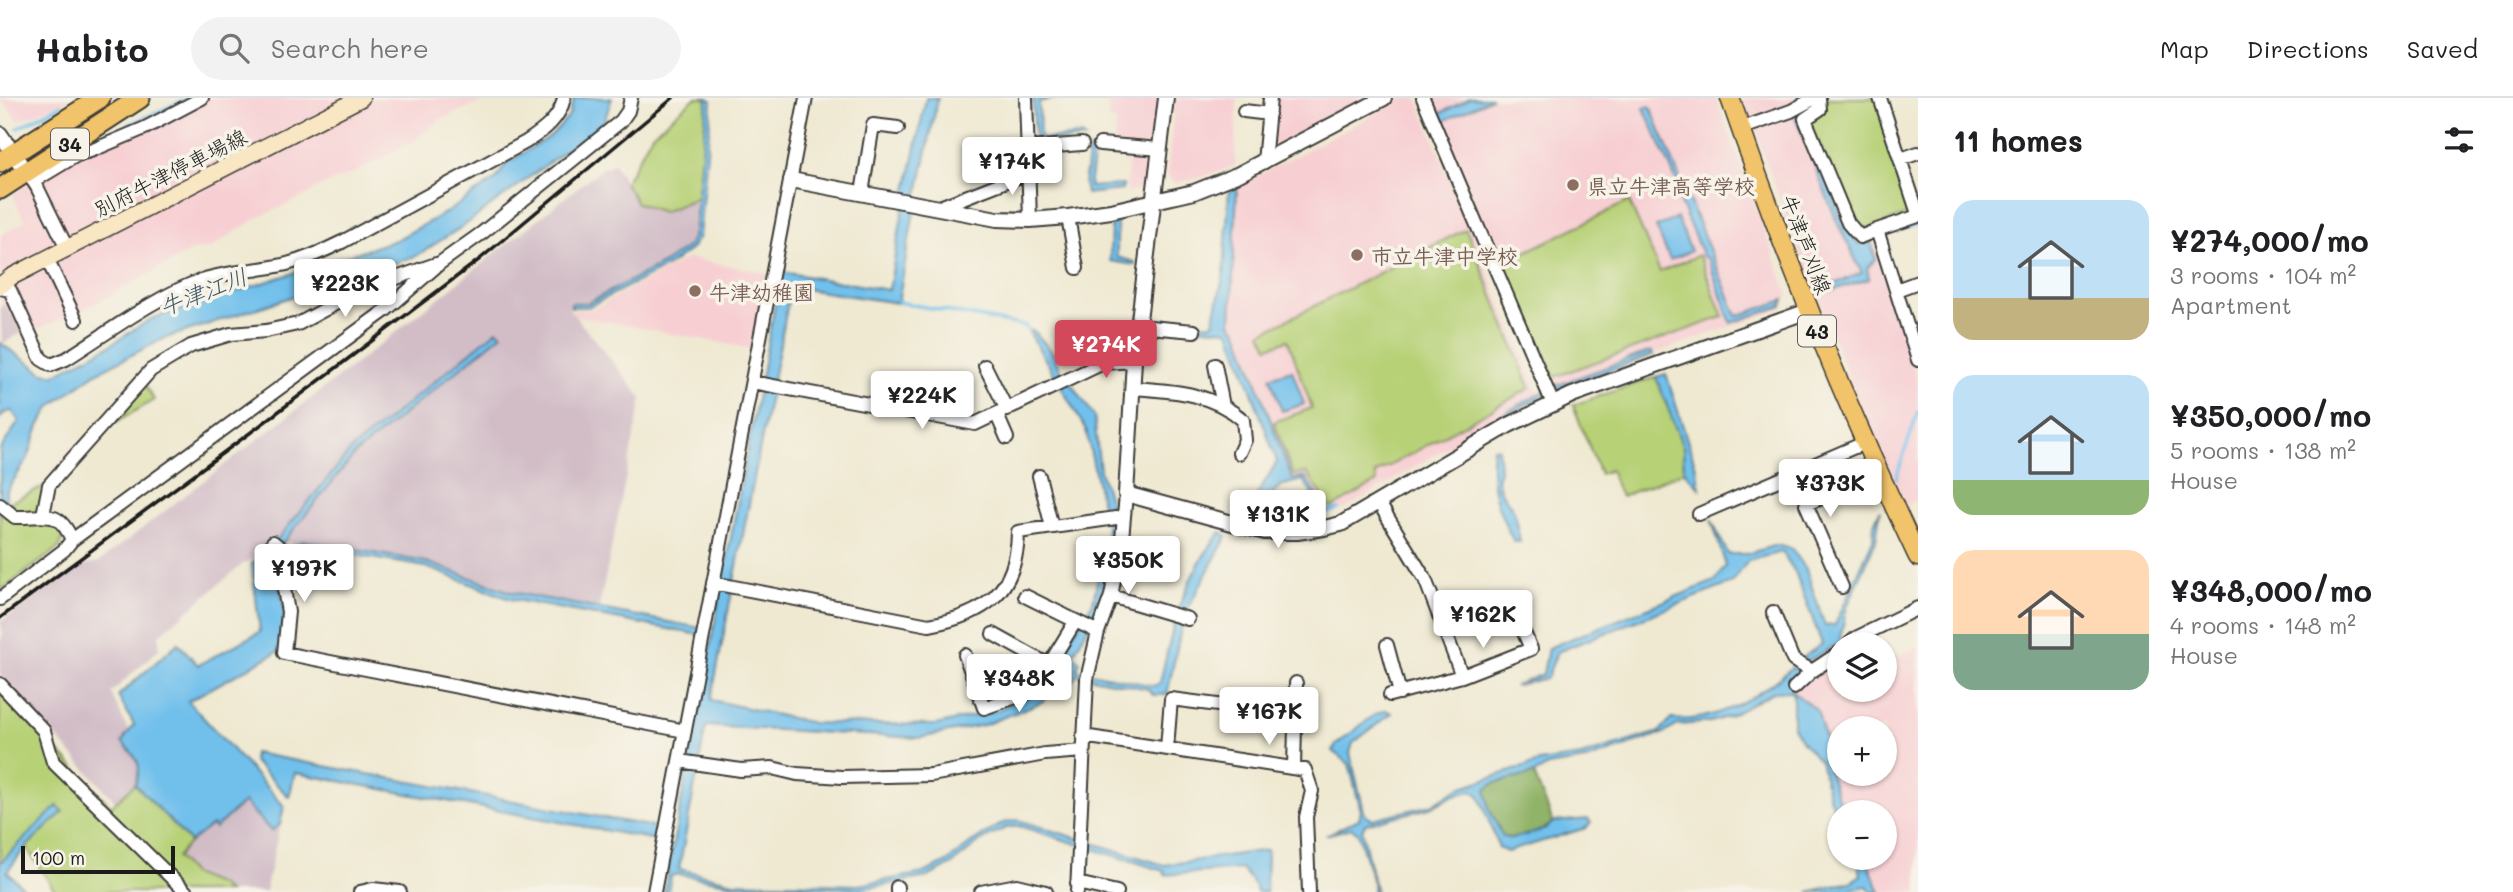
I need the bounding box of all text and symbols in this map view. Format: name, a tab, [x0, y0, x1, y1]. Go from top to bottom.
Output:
search box	[191, 17, 681, 80]
text: Habito	[35, 27, 149, 70]
icon: search	[215, 29, 253, 67]
text: Search here	[271, 31, 429, 65]
text: Map	[2160, 33, 2209, 64]
text: Directions	[2247, 33, 2369, 64]
text: Saved	[2407, 33, 2478, 64]
text: 11 homes	[1953, 120, 2083, 160]
icon: filters	[2440, 121, 2478, 159]
street label: 別府牛津停車場線	[89, 122, 251, 222]
road number: 34	[51, 128, 89, 159]
pin: ¥174K	[963, 138, 1061, 197]
text: ¥174K	[978, 145, 1046, 175]
place label: 県立牛津高等学校	[1587, 172, 1755, 199]
marker: 県立牛津高等学校	[1565, 177, 1581, 193]
street label: 牛津芦刈線	[1776, 190, 1838, 298]
text: ¥274,000/mo	[2170, 220, 2369, 260]
icon: home	[2009, 228, 2093, 312]
place label: 市立牛津中学校	[1371, 242, 1518, 269]
marker: 市立牛津中学校	[1349, 247, 1365, 263]
pin: ¥223K	[296, 260, 394, 319]
text: 3 rooms · 104 m²	[2170, 260, 2356, 290]
water label: 牛津江川	[155, 261, 251, 321]
text: ¥223K	[310, 267, 380, 297]
place label: 牛津幼稚園	[709, 278, 814, 305]
marker: 牛津幼稚園	[687, 283, 703, 299]
text: Apartment	[2170, 290, 2292, 320]
road number: 43	[1798, 316, 1836, 346]
pin: ¥274K	[1057, 320, 1155, 380]
text: ¥274K	[1071, 328, 1141, 358]
pin: ¥224K	[873, 372, 971, 431]
text: ¥224K	[887, 379, 957, 409]
text: ¥350,000/mo	[2170, 395, 2371, 435]
icon: home	[2009, 403, 2093, 487]
text: 5 rooms · 138 m²	[2170, 435, 2356, 465]
pin: ¥373K	[1781, 460, 1879, 519]
text: House	[2170, 465, 2238, 495]
text: ¥373K	[1795, 467, 1865, 497]
pin: ¥131K	[1229, 490, 1327, 550]
text: ¥131K	[1246, 498, 1310, 528]
pin: ¥350K	[1079, 536, 1177, 596]
text: ¥350K	[1092, 544, 1164, 574]
pin: ¥197K	[255, 545, 353, 604]
text: ¥197K	[270, 552, 338, 582]
text: ¥348,000/mo	[2170, 570, 2372, 610]
icon: home	[2009, 578, 2093, 662]
pin: ¥162K	[1434, 590, 1532, 650]
text: ¥162K	[1449, 598, 1517, 628]
text: 4 rooms · 148 m²	[2170, 610, 2356, 640]
map controls	[1827, 632, 1897, 870]
button: layers	[1827, 632, 1897, 702]
text: House	[2170, 640, 2238, 670]
pin: ¥348K	[970, 654, 1068, 714]
text: ¥348K	[983, 662, 1055, 692]
pin: ¥167K	[1220, 688, 1318, 747]
text: ¥167K	[1235, 695, 1303, 725]
button: +	[1827, 716, 1897, 786]
button: −	[1827, 800, 1897, 870]
scale bar	[21, 843, 175, 875]
text: 100 m	[32, 845, 85, 870]

